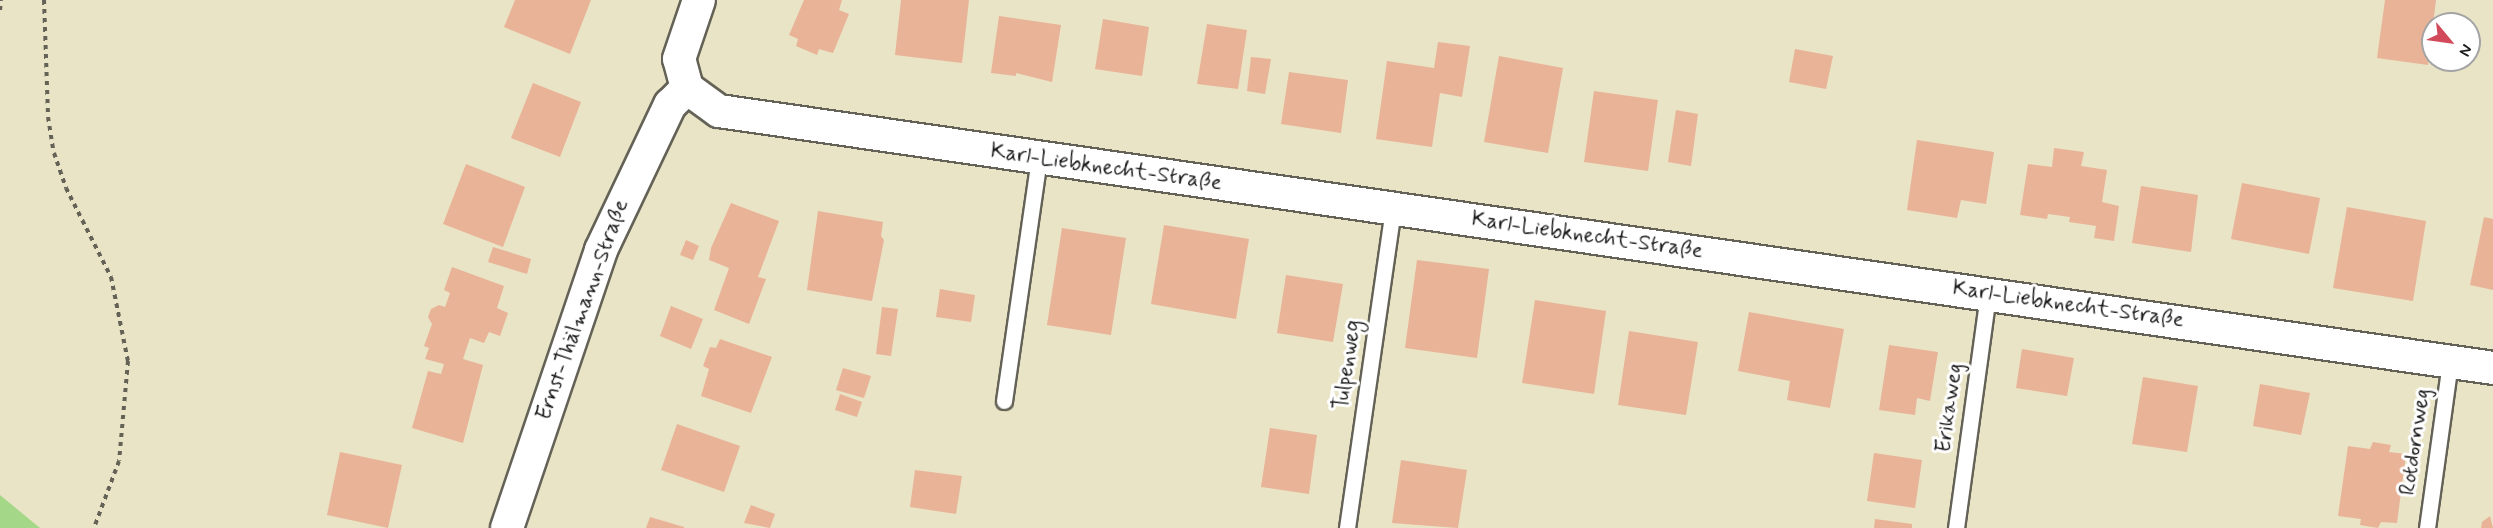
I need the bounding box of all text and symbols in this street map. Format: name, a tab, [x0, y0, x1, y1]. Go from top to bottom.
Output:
north arrow	[2421, 12, 2481, 72]
text: N	[2454, 40, 2477, 60]
street label: Karl-Liebknecht-Straße	[989, 139, 1223, 197]
street label: Ernst-Thälmann-Straße	[531, 196, 635, 424]
street label: Karl-Liebknecht-Straße	[1470, 207, 1704, 265]
street label: Karl-Liebknecht-Straße	[1951, 276, 2185, 334]
street label: Tulpenweg	[1329, 318, 1367, 412]
street label: Erikaweg	[1931, 362, 1969, 454]
street label: Rotdornweg	[2395, 387, 2437, 497]

